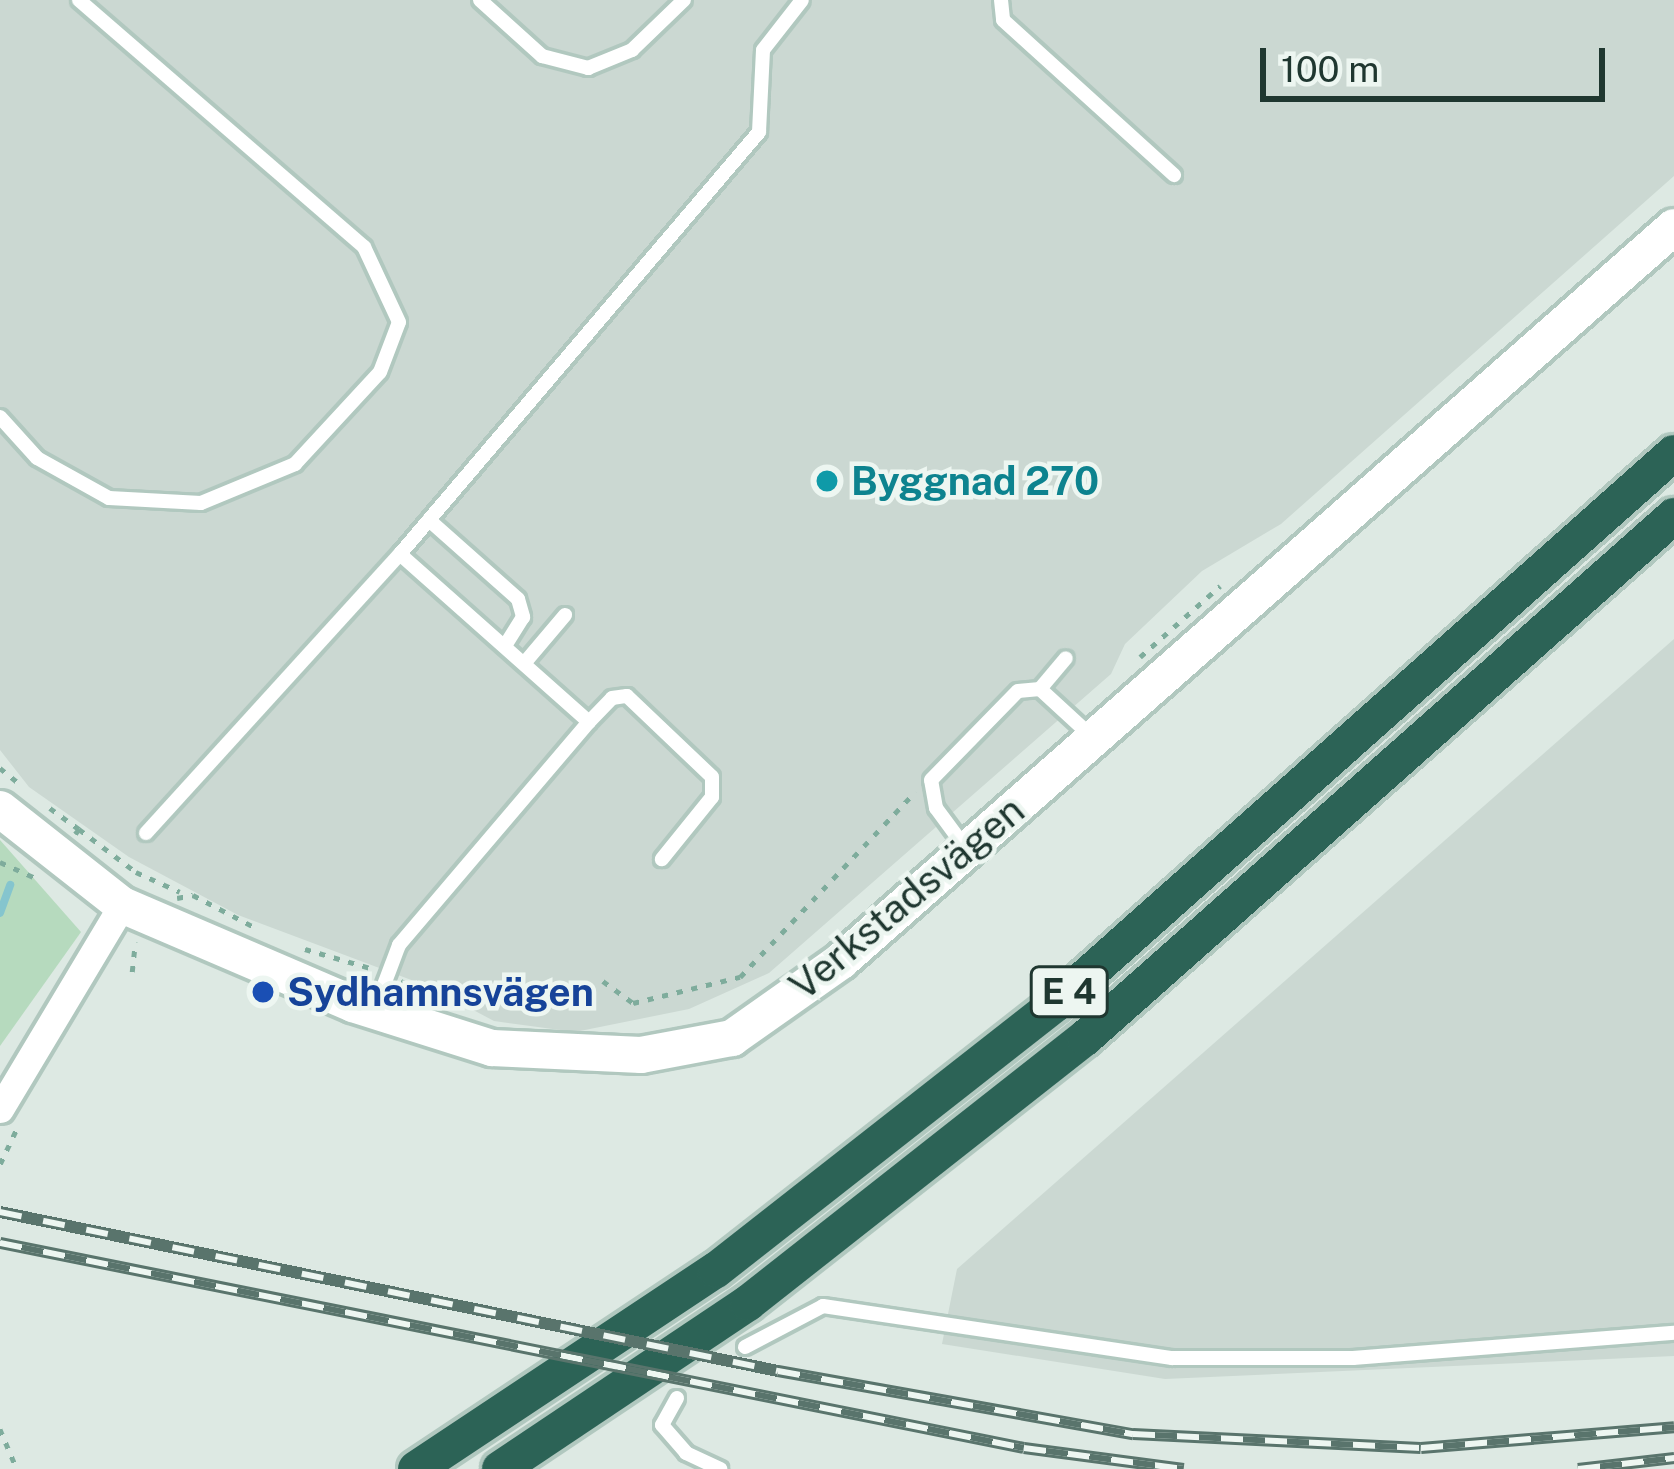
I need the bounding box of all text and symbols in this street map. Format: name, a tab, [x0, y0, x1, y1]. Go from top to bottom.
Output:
scale bar	[1266, 24, 1611, 98]
text: 100 m	[1281, 48, 1379, 90]
place label: Byggnad 270	[851, 458, 1099, 504]
marker: Byggnad 270	[814, 468, 840, 494]
street label: Verkstadsvägen	[780, 787, 1034, 1009]
road number: E 4	[1027, 962, 1111, 1022]
place label: Sydhamnsvägen	[287, 969, 594, 1015]
marker: Sydhamnsvägen	[250, 979, 276, 1005]

